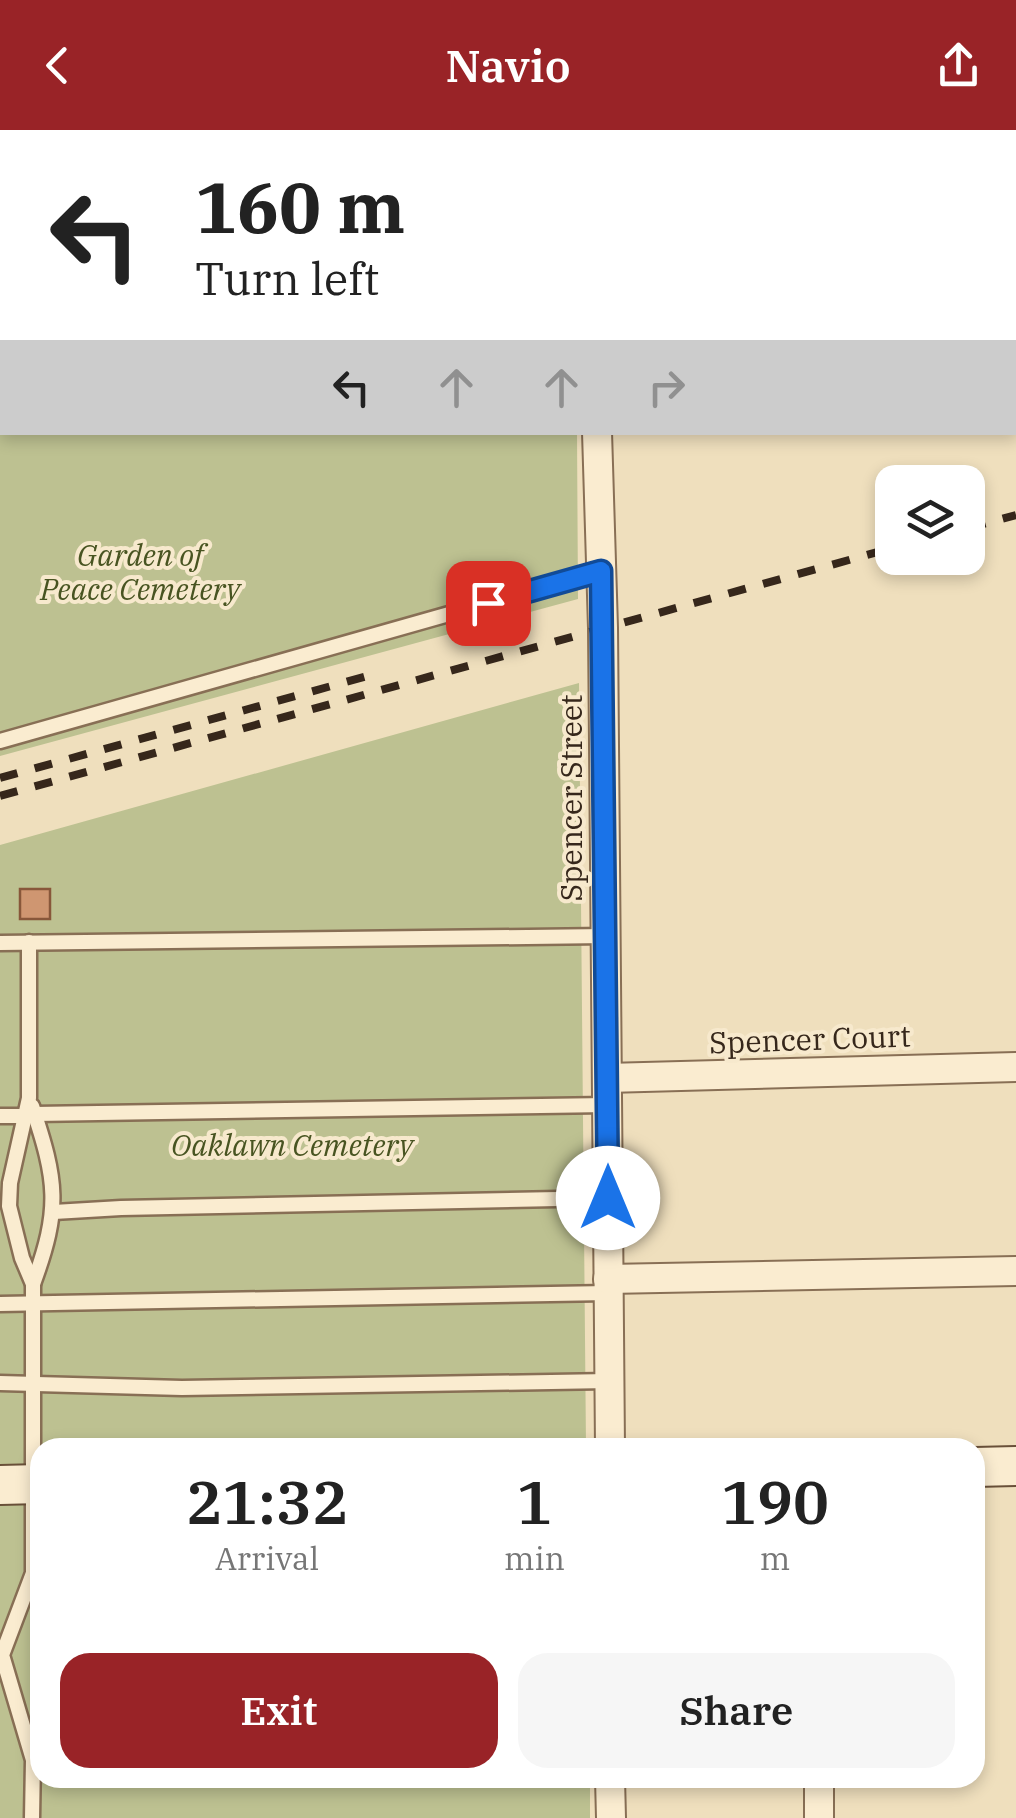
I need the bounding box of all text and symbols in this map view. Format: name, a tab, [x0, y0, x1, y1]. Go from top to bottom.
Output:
text: Navio	[445, 36, 571, 94]
icon: back	[30, 38, 85, 93]
icon: share	[931, 38, 986, 93]
text: 160 m	[195, 161, 405, 252]
icon: left	[30, 170, 160, 300]
text: Turn left	[195, 249, 379, 307]
icon: left	[324, 360, 379, 415]
icon: ahead	[429, 360, 484, 415]
icon: ahead	[534, 360, 589, 415]
icon: right	[639, 360, 694, 415]
map controls	[875, 465, 985, 575]
button: layers	[875, 465, 985, 575]
park label: Garden of Peace Cemetery	[39, 535, 242, 608]
pin	[446, 561, 531, 646]
icon: arrive	[461, 576, 516, 631]
street label: Spencer Street	[551, 694, 590, 902]
street label: Spencer Court	[708, 1015, 911, 1062]
park label: Oaklawn Cemetery	[171, 1125, 415, 1164]
position arrow	[556, 1146, 660, 1250]
text: 21:32	[186, 1462, 348, 1541]
text: 1	[516, 1462, 552, 1541]
text: 190	[721, 1462, 829, 1541]
text: Arrival	[215, 1537, 319, 1579]
text: min	[504, 1537, 565, 1579]
text: m	[760, 1537, 790, 1579]
button: Exit	[60, 1653, 498, 1768]
button: Share	[518, 1653, 955, 1768]

